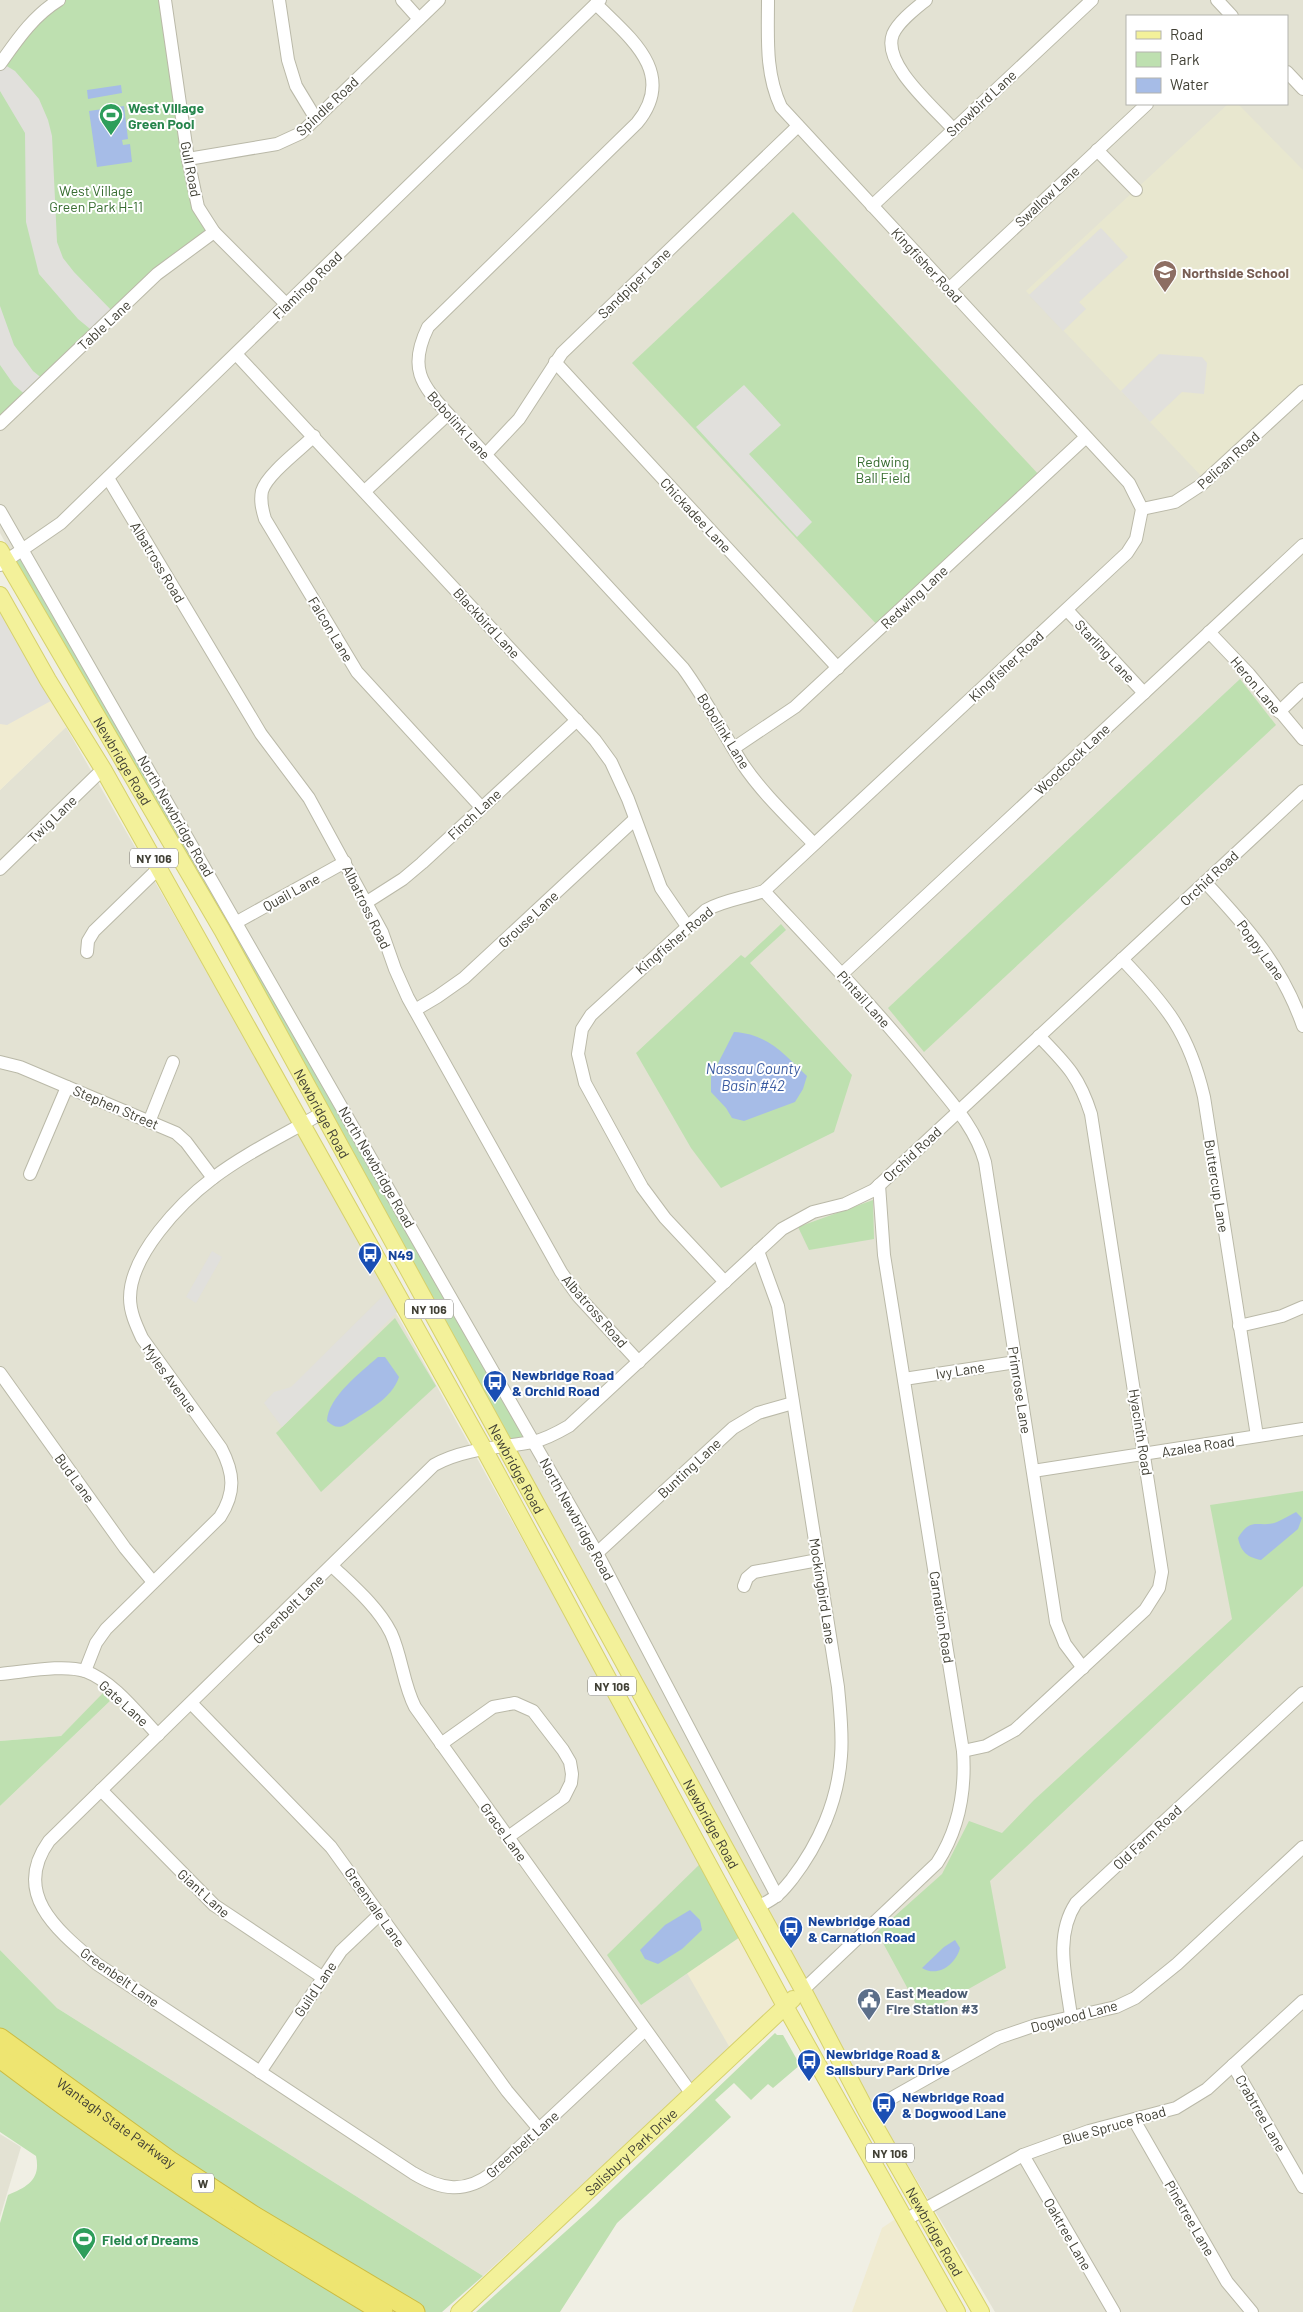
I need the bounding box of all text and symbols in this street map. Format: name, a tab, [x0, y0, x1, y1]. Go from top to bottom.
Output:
legend	[1126, 15, 1288, 105]
text: Road	[1170, 25, 1203, 43]
text: Park	[1170, 50, 1200, 68]
street label: Snowbird Lane	[942, 66, 1020, 140]
street label: Spindle Road	[292, 73, 362, 139]
text: Water	[1170, 75, 1209, 93]
place label: West Village Green Pool	[128, 99, 204, 132]
sports icon: West Village Green Pool	[98, 102, 124, 136]
street label: Gull Road	[177, 140, 205, 198]
street label: Swallow Lane	[1011, 162, 1083, 230]
park label: West Village Green Park H-11	[49, 182, 143, 215]
street label: Kingfisher Road	[888, 224, 966, 306]
street label: Sandpiper Lane	[594, 244, 674, 322]
street label: Flamingo Road	[269, 248, 345, 322]
school or university icon: Northside School	[1152, 259, 1178, 293]
place label: Northside School	[1182, 264, 1289, 281]
street label: Table Lane	[74, 296, 134, 354]
street label: Bobolink Lane	[424, 387, 494, 463]
street label: Pelican Road	[1193, 428, 1263, 492]
park label: Redwing Ball Field	[856, 453, 910, 486]
street label: Chickadee Lane	[657, 474, 735, 556]
street label: Albatross Road	[127, 519, 189, 605]
street label: Redwing Lane	[877, 562, 951, 632]
street label: Blackbird Lane	[450, 584, 524, 662]
street label: Falcon Lane	[305, 593, 357, 665]
street label: Starling Lane	[1071, 616, 1139, 686]
street label: Kingfisher Road	[965, 627, 1047, 705]
street label: Heron Lane	[1227, 653, 1285, 717]
street label: Bobolink Lane	[694, 690, 754, 772]
street label: Newbridge Road	[91, 713, 156, 808]
street label: Woodcock Lane	[1031, 720, 1113, 798]
street label: North Newbridge Road	[134, 752, 218, 880]
street label: Finch Lane	[444, 785, 504, 843]
street label: Twig Lane	[24, 792, 80, 846]
street label: Orchid Road	[1176, 847, 1242, 909]
road number: NY 106	[130, 848, 178, 868]
street label: Albatross Road	[339, 862, 395, 952]
street label: Quail Lane	[260, 869, 322, 915]
street label: Grouse Lane	[494, 887, 562, 951]
street label: Kingfisher Road	[632, 903, 716, 977]
street label: Poppy Lane	[1233, 917, 1289, 983]
street label: Pintail Lane	[834, 967, 894, 1031]
water label: Nassau County Basin #42	[706, 1059, 802, 1094]
street label: Newbridge Road	[291, 1065, 354, 1161]
street label: Stephen Street	[70, 1081, 162, 1133]
street label: North Newbridge Road	[335, 1103, 419, 1231]
street label: Orchid Road	[879, 1123, 945, 1185]
street label: Buttercup Lane	[1201, 1138, 1233, 1234]
bus stop icon: N49	[357, 1241, 383, 1275]
place label: N49	[388, 1246, 413, 1263]
street label: Albatross Road	[559, 1271, 631, 1351]
road number: NY 106	[405, 1300, 453, 1318]
street label: Myles Avenue	[139, 1340, 201, 1416]
street label: Primrose Lane	[1005, 1345, 1035, 1435]
street label: Ivy Lane	[934, 1358, 986, 1382]
place label: Newbridge Road & Orchid Road	[512, 1366, 614, 1399]
bus stop icon: Newbridge Road & Orchid Road	[482, 1369, 508, 1403]
street label: Hyacinth Road	[1126, 1388, 1156, 1476]
street label: Newbridge Road	[486, 1421, 548, 1516]
street label: Azalea Road	[1160, 1432, 1236, 1460]
street label: Bunting Lane	[654, 1434, 724, 1502]
street label: Bud Lane	[52, 1450, 98, 1506]
street label: North Newbridge Road	[536, 1455, 618, 1583]
street label: Mockingbird Lane	[806, 1537, 840, 1645]
street label: Carnation Road	[926, 1570, 958, 1664]
street label: Greenbelt Lane	[249, 1571, 327, 1647]
street label: Gate Lane	[96, 1676, 152, 1730]
road number: NY 106	[588, 1676, 636, 1695]
street label: Newbridge Road	[680, 1776, 743, 1871]
street label: Grace Lane	[477, 1799, 531, 1865]
street label: Old Farm Road	[1109, 1801, 1185, 1873]
street label: Greenvale Lane	[341, 1864, 409, 1950]
street label: Giant Lane	[174, 1865, 234, 1921]
place label: Newbridge Road & Carnation Road	[808, 1912, 916, 1945]
bus stop icon: Newbridge Road & Carnation Road	[778, 1915, 804, 1949]
street label: Greenbelt Lane	[77, 1944, 163, 2010]
street label: Guild Lane	[290, 1958, 340, 2020]
place label: East Meadow Fire Station #3	[886, 1984, 978, 2017]
public building icon: East Meadow Fire Station #3	[856, 1987, 882, 2021]
street label: Dogwood Lane	[1029, 1996, 1119, 2036]
place label: Newbridge Road & Salisbury Park Drive	[826, 2045, 950, 2078]
bus stop icon: Newbridge Road & Salisbury Park Drive	[796, 2048, 822, 2082]
street label: Crabtree Lane	[1232, 2071, 1290, 2155]
street label: Wantagh State Parkway	[54, 2074, 180, 2172]
place label: Newbridge Road & Dogwood Lane	[902, 2088, 1007, 2121]
bus stop icon: Newbridge Road & Dogwood Lane	[871, 2091, 897, 2125]
street label: Blue Spruce Road	[1060, 2102, 1168, 2148]
street label: Salisbury Park Drive	[581, 2104, 680, 2199]
street label: Greenbelt Lane	[482, 2107, 562, 2181]
road number: NY 106	[866, 2144, 914, 2162]
road number: W	[192, 2174, 214, 2192]
street label: Pinetree Lane	[1162, 2177, 1218, 2259]
street label: Newbridge Road	[903, 2184, 967, 2279]
street label: Oaktree Lane	[1040, 2195, 1096, 2273]
sports icon: Field of Dreams	[71, 2226, 97, 2260]
place label: Field of Dreams	[102, 2231, 199, 2248]

